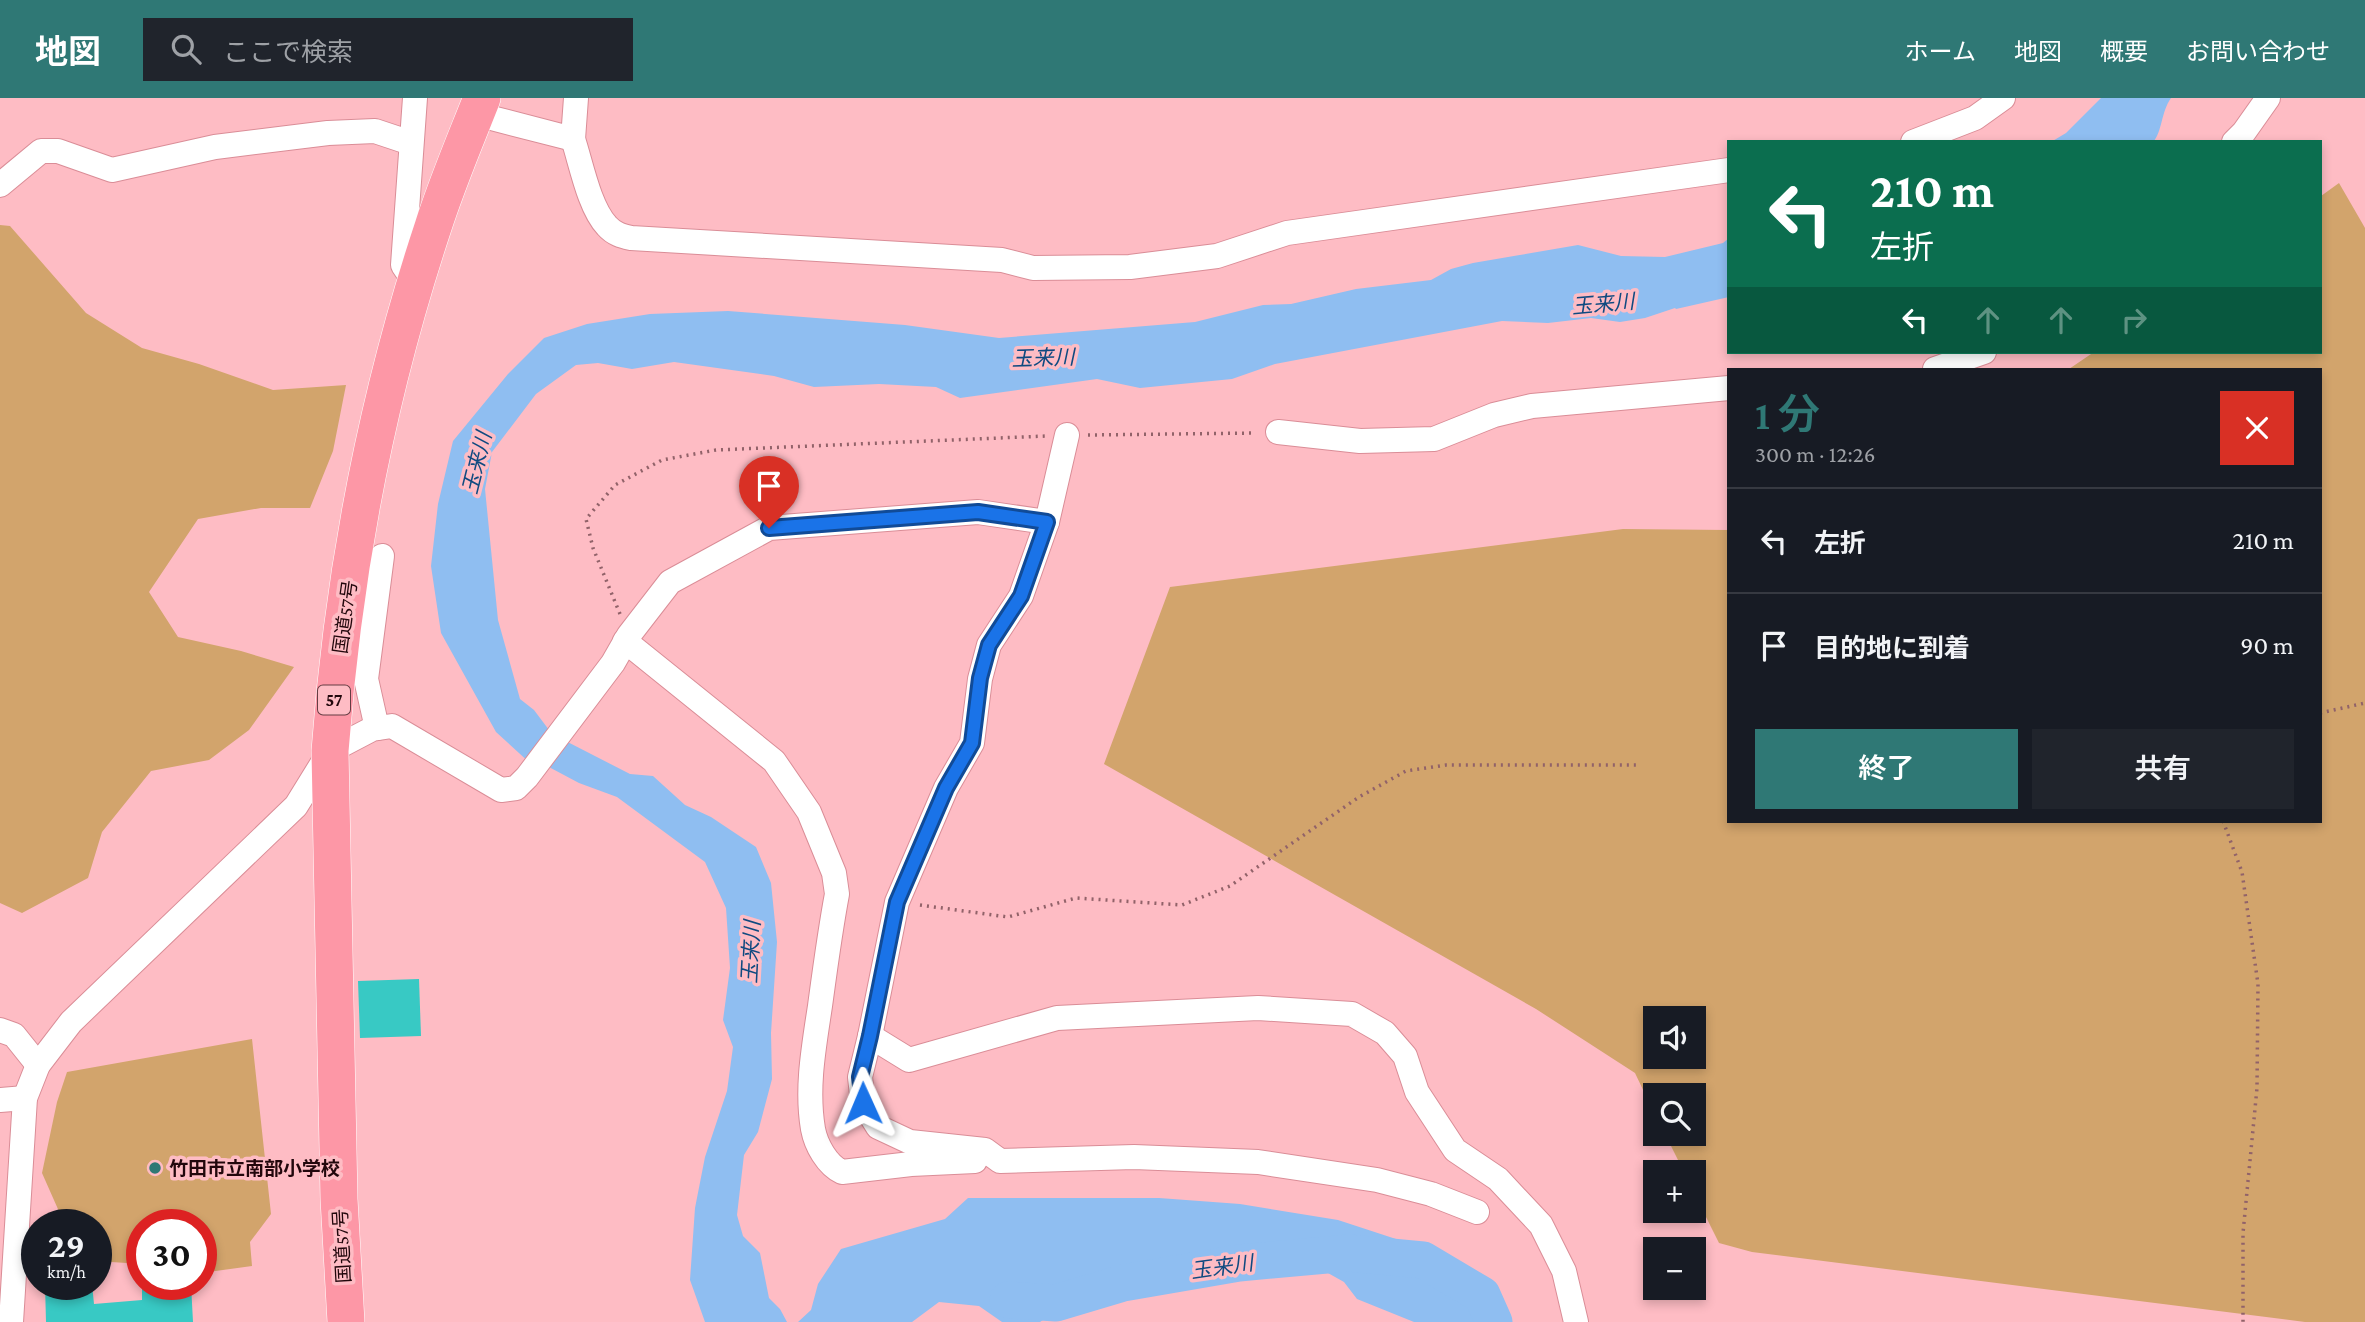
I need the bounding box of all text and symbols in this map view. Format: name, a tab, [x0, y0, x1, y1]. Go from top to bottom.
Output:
search box	[143, 18, 633, 81]
icon: search	[167, 30, 205, 68]
text: 地図	[35, 33, 101, 70]
text: ここで検索	[223, 38, 353, 67]
text: ホーム	[1905, 38, 1976, 65]
text: 地図	[2014, 38, 2062, 65]
text: 概要	[2100, 38, 2148, 65]
text: お問い合わせ	[2186, 38, 2330, 65]
text: 210 m	[1870, 163, 1994, 218]
icon: left	[1755, 168, 1846, 259]
text: 左折	[1870, 229, 1934, 265]
water label: 玉来川	[1571, 289, 1637, 319]
icon: left	[1896, 301, 1934, 339]
icon: ahead	[1969, 301, 2007, 339]
icon: ahead	[2042, 301, 2080, 339]
icon: right	[2115, 301, 2153, 339]
water label: 玉来川	[1011, 345, 1077, 371]
text: 1 分	[1755, 391, 1820, 438]
button: close	[2220, 391, 2294, 465]
water label: 玉来川	[458, 428, 497, 496]
text: 300 m · 12:26	[1755, 441, 1875, 467]
pin	[739, 456, 799, 528]
icon: arrive	[750, 467, 788, 505]
icon: left	[1755, 522, 1793, 560]
text: 210 m	[2233, 526, 2294, 555]
text: 左折	[1814, 529, 1866, 558]
street label: 国道57号	[329, 579, 361, 655]
icon: arrive	[1755, 627, 1793, 665]
text: 90 m	[2240, 631, 2294, 660]
text: 目的地に到着	[1814, 634, 1970, 663]
road number: 57	[318, 686, 350, 714]
button: 終了	[1755, 729, 2018, 809]
button: 共有	[2032, 729, 2294, 809]
water label: 玉来川	[737, 918, 765, 984]
map controls	[1643, 1006, 1706, 1300]
button: sound	[1643, 1006, 1706, 1069]
position arrow	[826, 1066, 900, 1140]
button: search	[1643, 1083, 1706, 1146]
place label: 竹田市立南部小学校	[169, 1158, 340, 1179]
marker: 竹田市立南部小学校	[147, 1160, 163, 1176]
button: +	[1643, 1160, 1706, 1223]
street label: 国道57号	[330, 1208, 354, 1284]
speed limit sign: 30	[126, 1209, 217, 1300]
text: 29	[48, 1226, 85, 1265]
button: −	[1643, 1237, 1706, 1300]
water label: 玉来川	[1189, 1250, 1257, 1283]
text: km/h	[47, 1262, 86, 1282]

